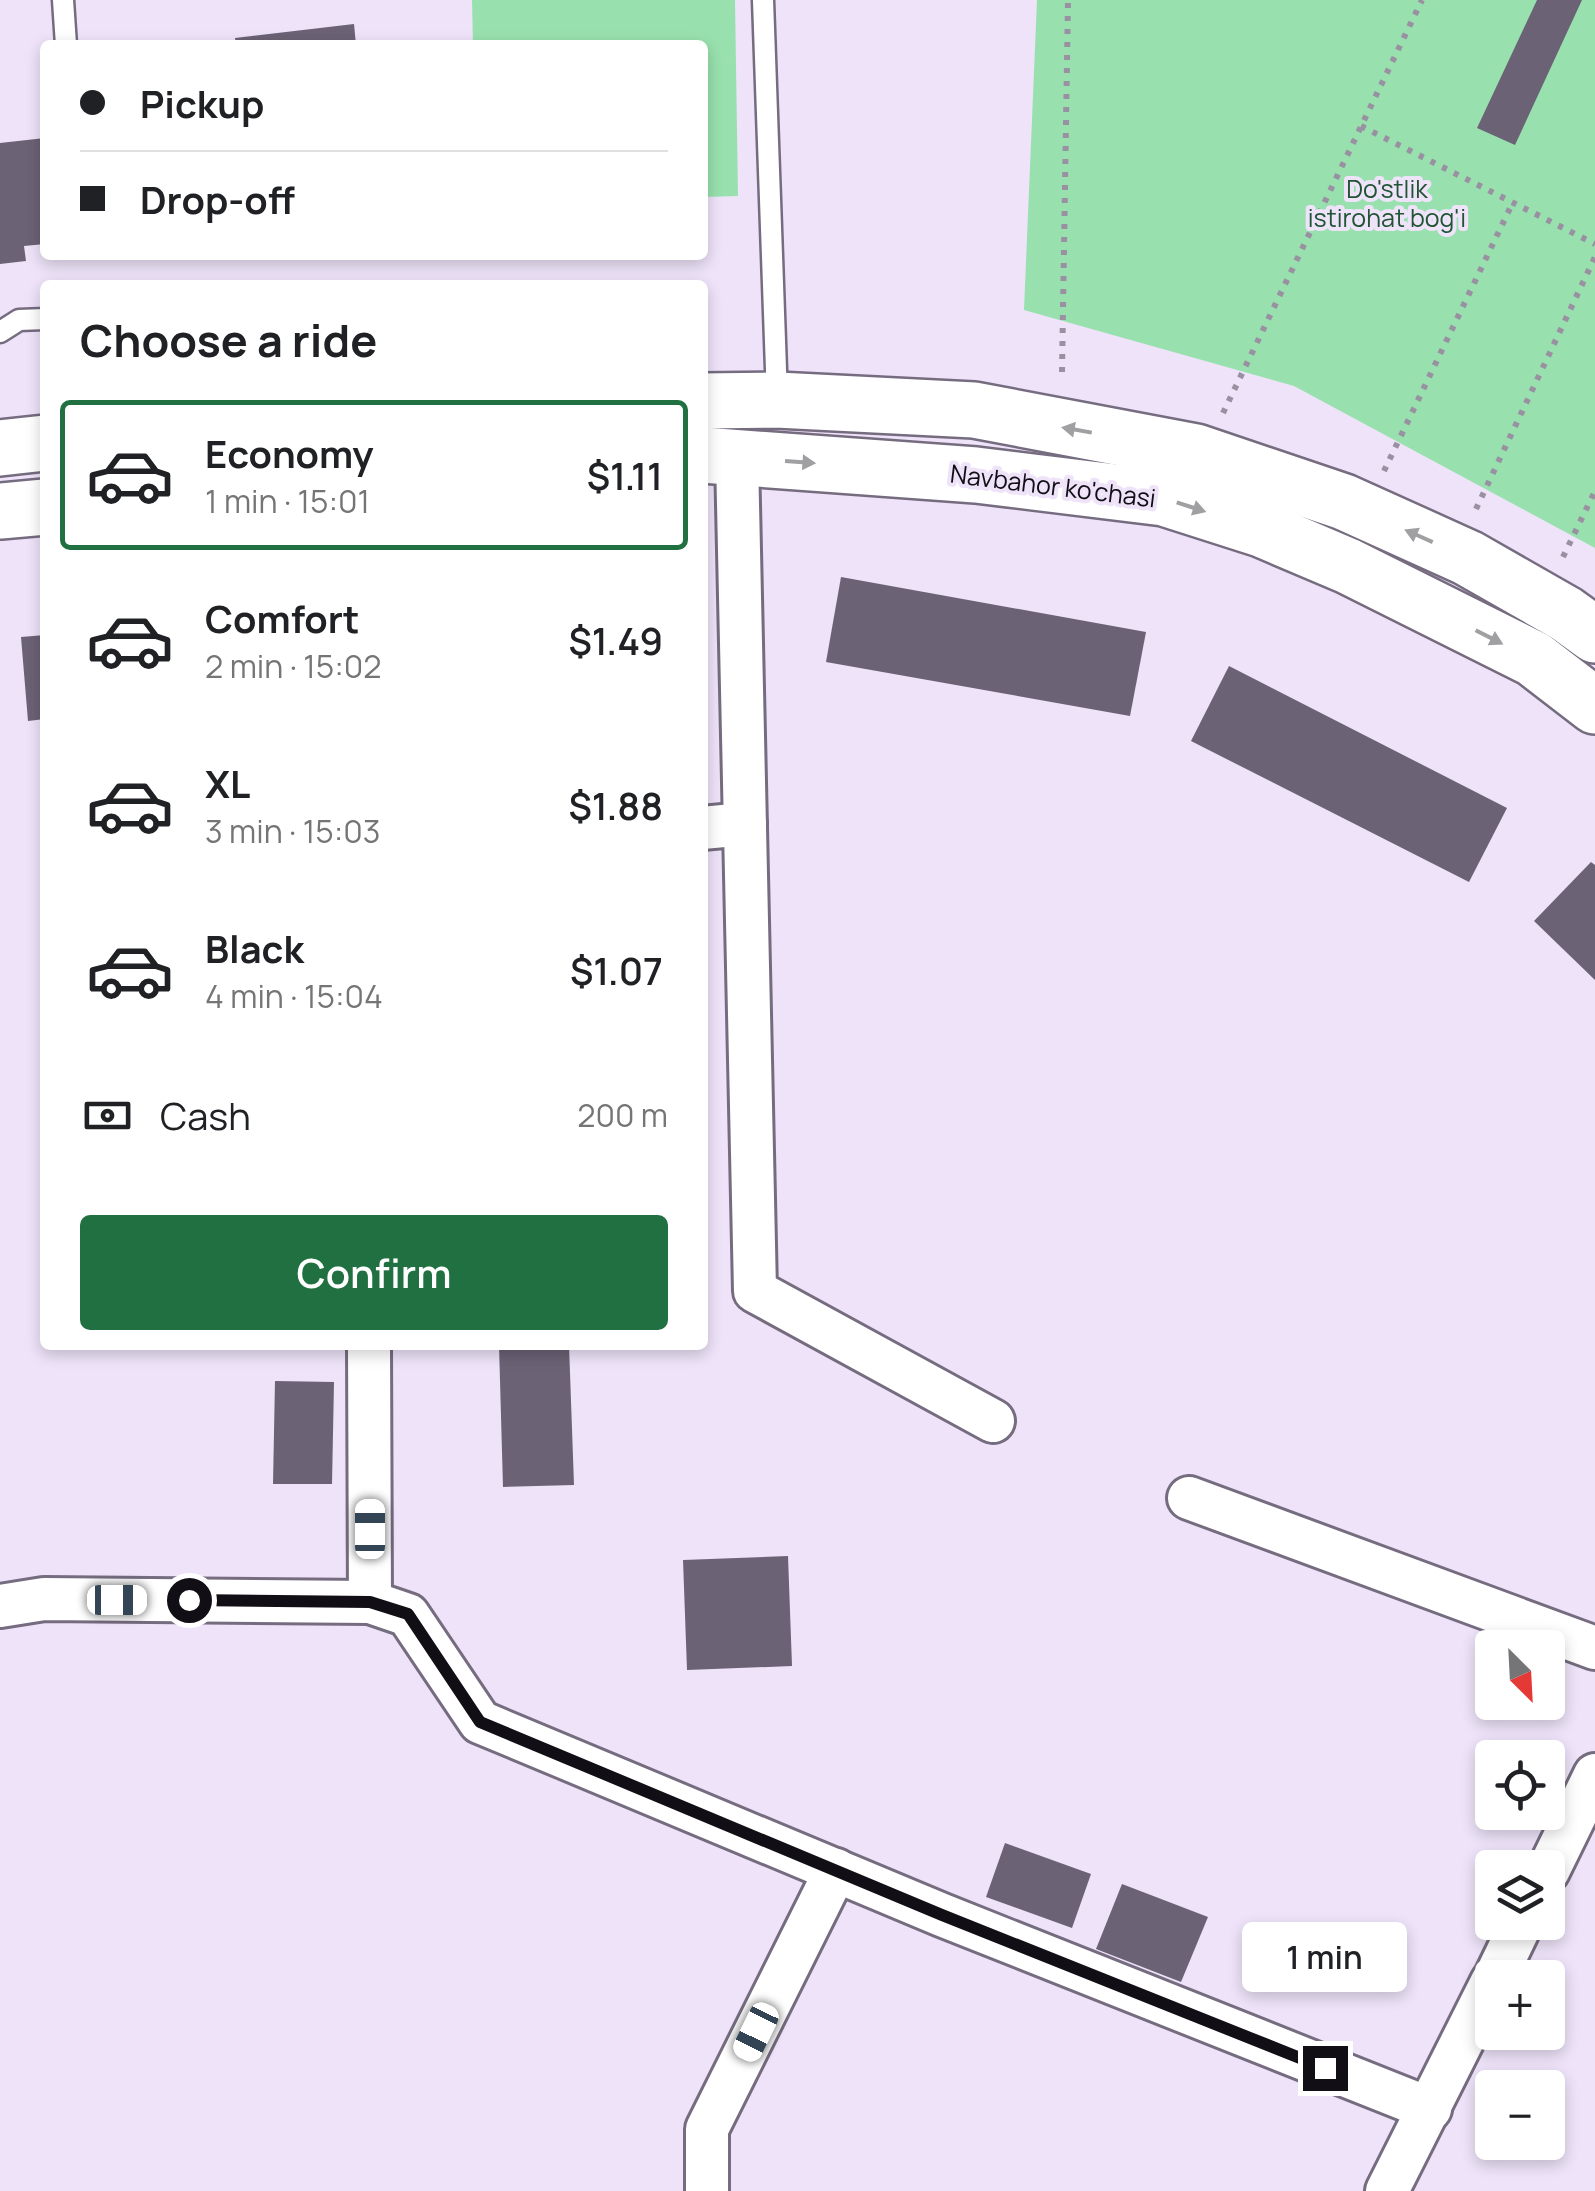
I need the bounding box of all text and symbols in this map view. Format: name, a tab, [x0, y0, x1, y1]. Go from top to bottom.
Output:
text: Pickup	[140, 77, 264, 129]
park label: Do'stlik istirohat bog'i	[1308, 171, 1466, 235]
text: Drop-off	[140, 173, 295, 225]
text: Choose a ride	[80, 309, 377, 371]
one-way arrow	[1060, 422, 1092, 437]
text: Economy	[205, 427, 374, 479]
icon: car	[85, 430, 175, 520]
text: $1.11	[587, 449, 663, 501]
one-way arrow	[784, 454, 816, 470]
street label: Navbahor ko'chasi	[948, 456, 1158, 515]
text: 1 min · 15:01	[205, 479, 370, 523]
one-way arrow	[1177, 500, 1207, 515]
one-way arrow	[1404, 528, 1434, 544]
text: Comfort	[205, 592, 359, 644]
icon: car	[85, 595, 175, 685]
text: $1.49	[568, 614, 663, 666]
one-way arrow	[1475, 628, 1504, 645]
text: 2 min · 15:02	[205, 644, 382, 688]
text: XL	[205, 757, 250, 809]
icon: car	[85, 760, 175, 850]
text: $1.88	[569, 779, 663, 831]
text: 3 min · 15:03	[205, 809, 381, 853]
text: Black	[205, 922, 304, 974]
icon: car	[85, 925, 175, 1015]
text: $1.07	[570, 944, 663, 996]
text: 4 min · 15:04	[205, 974, 383, 1018]
icon: cash	[80, 1088, 135, 1143]
text: Cash	[160, 1089, 251, 1141]
text: 200 m	[577, 1093, 668, 1137]
button: Confirm	[80, 1215, 668, 1330]
car	[355, 1499, 385, 1559]
route start	[167, 1578, 212, 1623]
car	[87, 1585, 147, 1615]
north arrow	[1475, 1630, 1565, 1720]
map controls	[1475, 1630, 1565, 2160]
button: locate	[1475, 1740, 1565, 1830]
button: layers	[1475, 1850, 1565, 1940]
callout: 1 min	[1242, 1923, 1408, 1993]
text: 1 min	[1286, 1935, 1363, 1979]
button: +	[1475, 1960, 1565, 2050]
car	[729, 1998, 783, 2066]
route end	[1303, 2046, 1348, 2091]
button: −	[1475, 2070, 1565, 2160]

